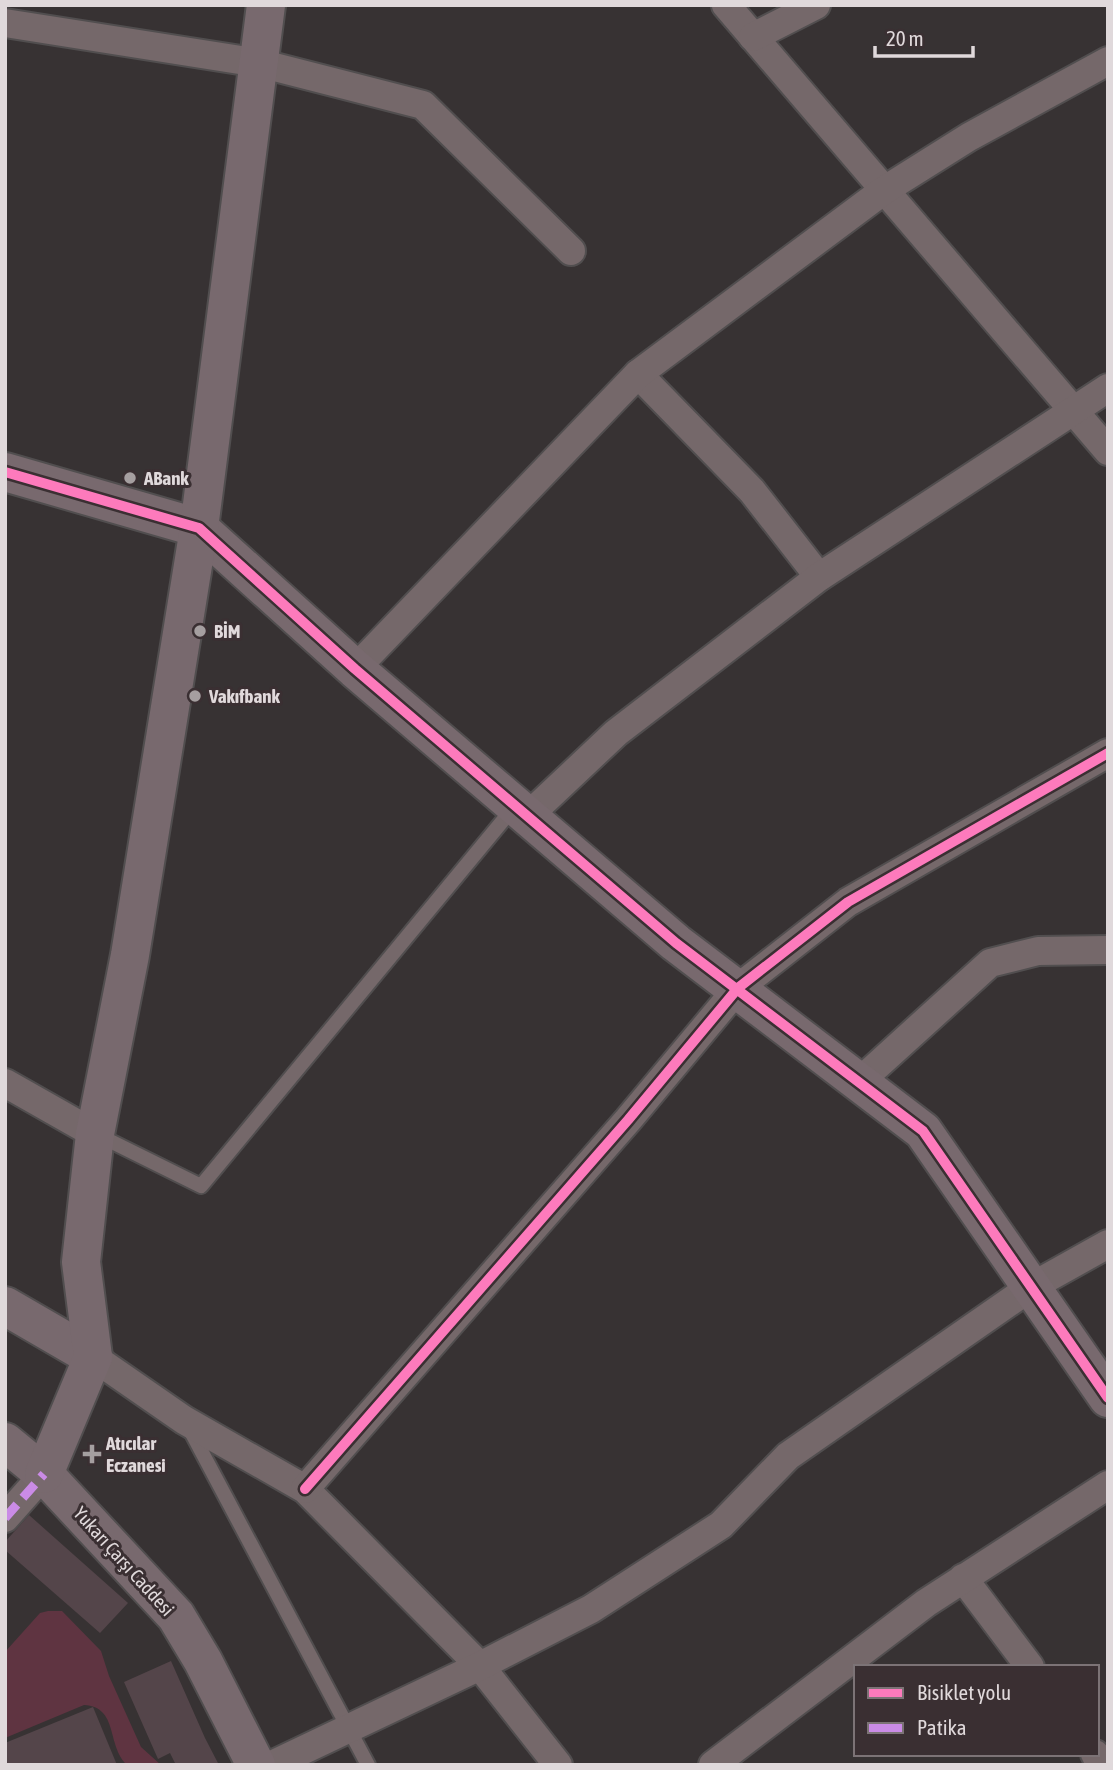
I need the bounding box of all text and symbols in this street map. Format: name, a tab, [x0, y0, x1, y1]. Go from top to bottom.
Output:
scale bar	[875, 14, 973, 58]
text: 20 m	[886, 26, 924, 50]
place label: ABank	[143, 467, 189, 489]
marker: ABank	[122, 470, 138, 486]
place label: BİM	[214, 620, 241, 642]
marker: BİM	[192, 623, 208, 639]
place label: Vakıfbank	[208, 685, 281, 707]
marker: Vakıfbank	[187, 688, 203, 704]
place label: Atıcılar Eczanesi	[105, 1432, 166, 1476]
marker: Atıcılar Eczanesi	[84, 1446, 100, 1462]
street label: Yukarı Çarşı Caddesi	[69, 1502, 179, 1620]
legend	[854, 1665, 1099, 1756]
text: Bisiklet yolu	[917, 1680, 1011, 1704]
text: Patika	[917, 1715, 967, 1739]

